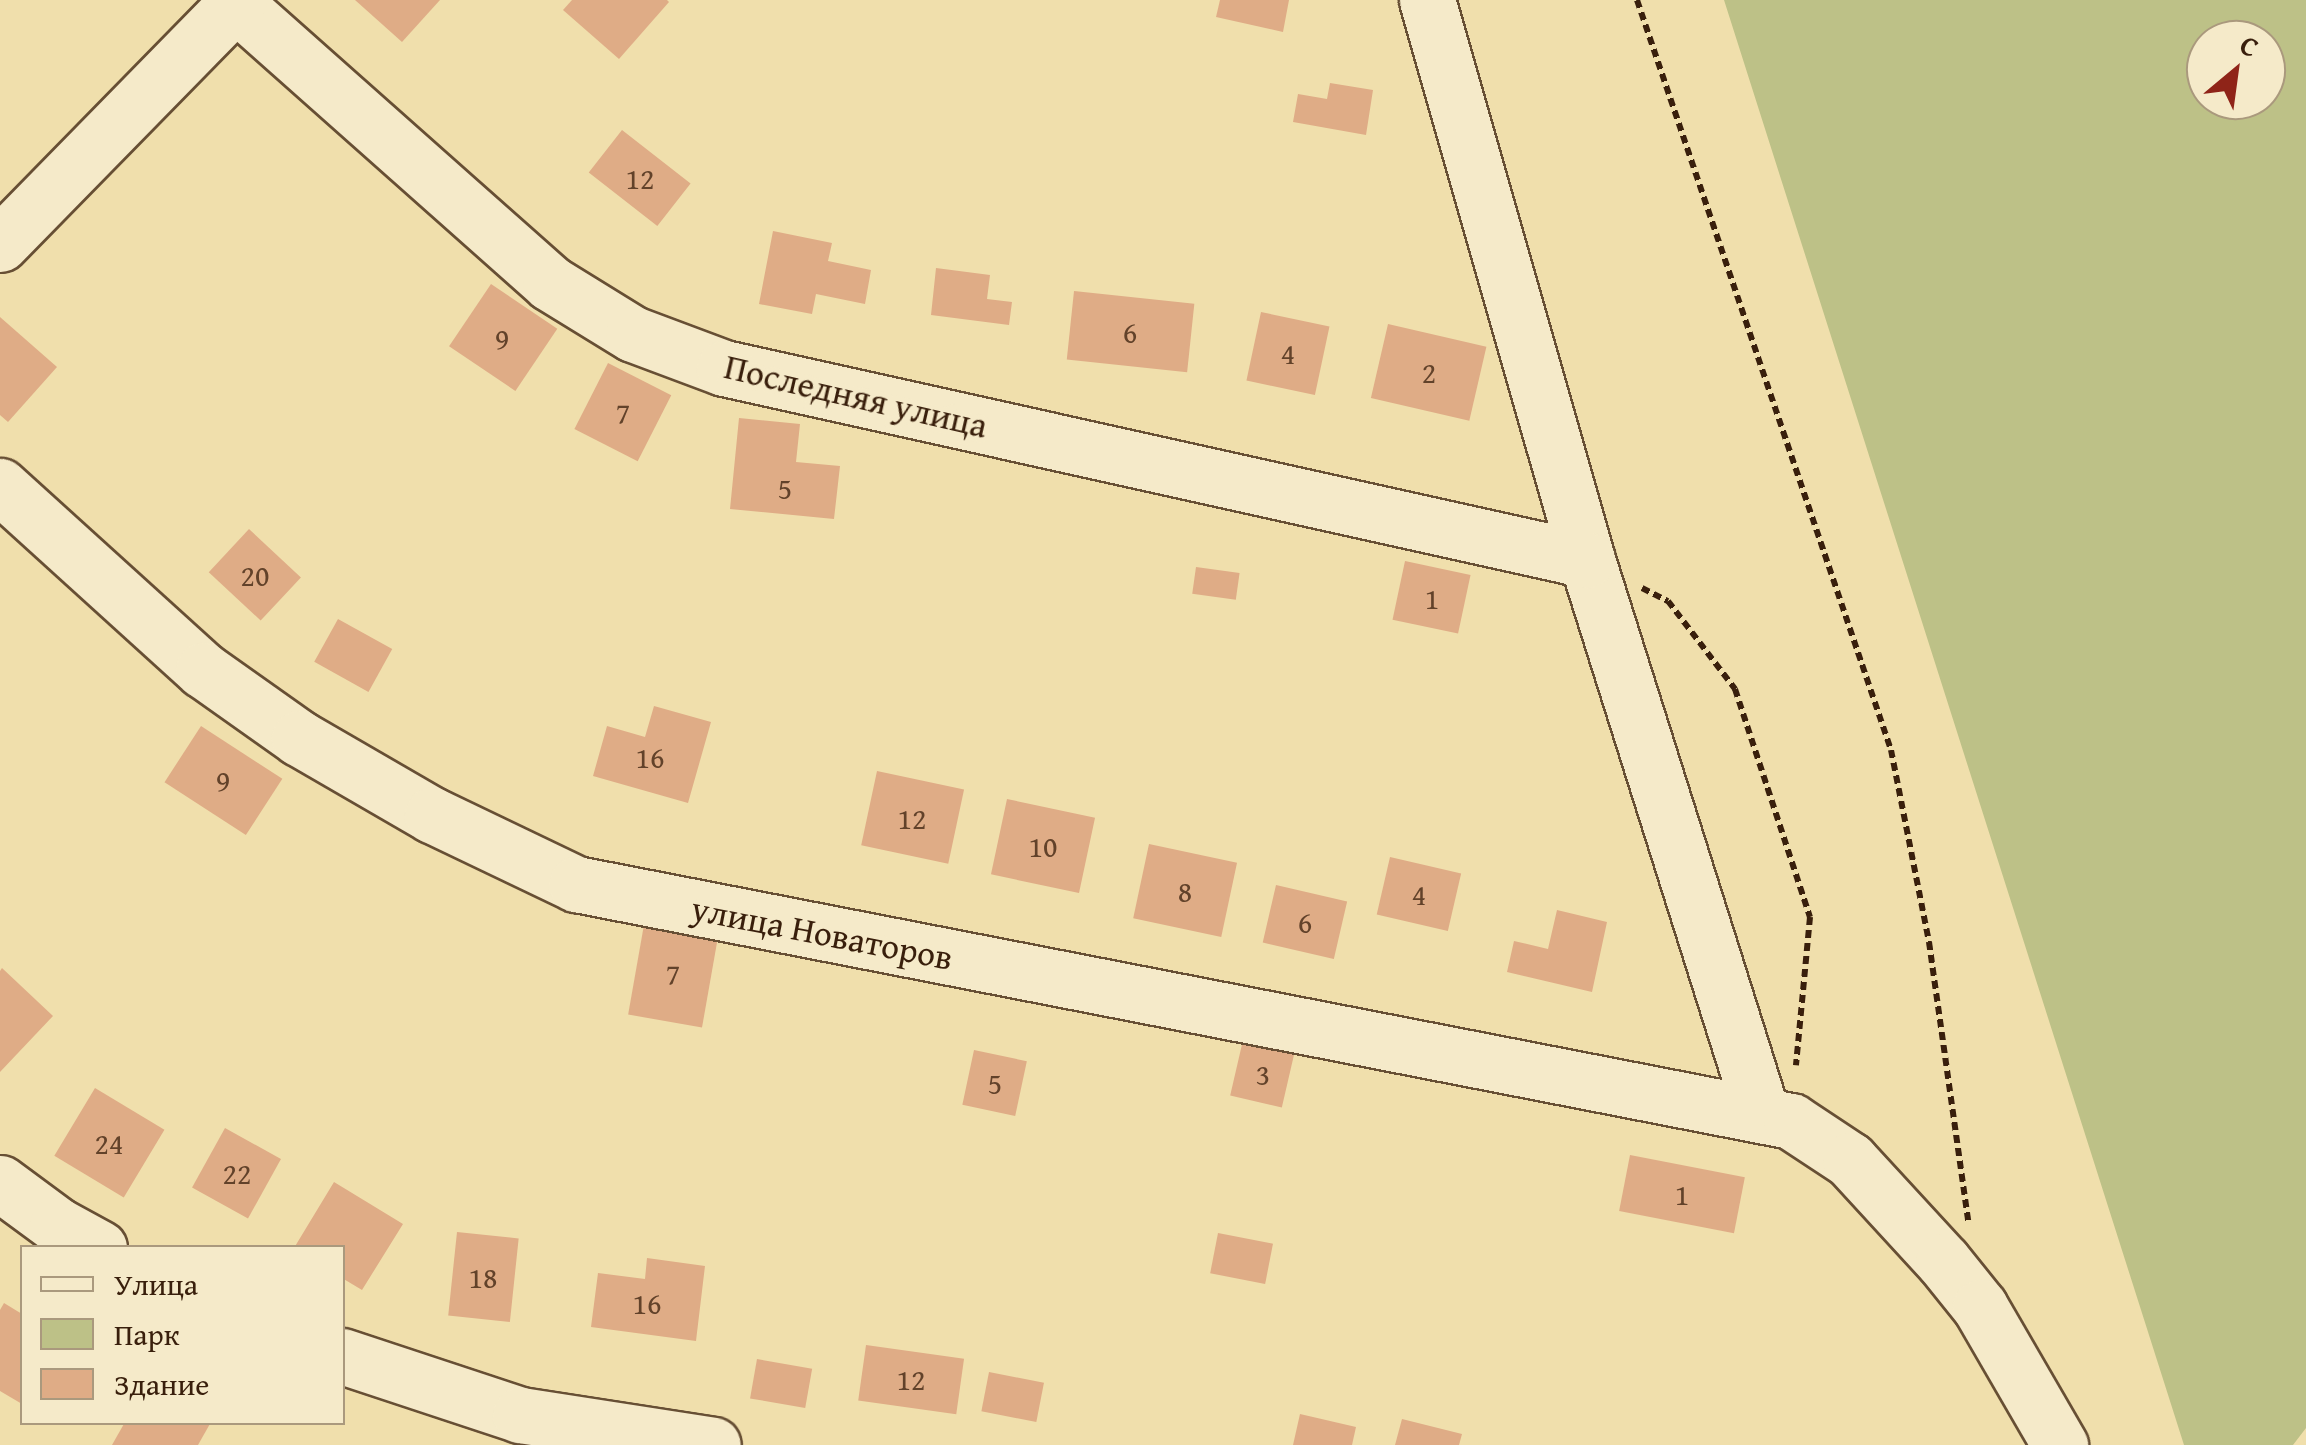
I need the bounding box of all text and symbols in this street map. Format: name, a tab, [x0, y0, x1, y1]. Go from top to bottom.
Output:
north arrow	[2186, 20, 2286, 120]
text: С	[2233, 23, 2267, 67]
house number: 12	[626, 160, 654, 196]
house number: 6	[1123, 314, 1137, 350]
house number: 9	[495, 320, 509, 356]
house number: 4	[1281, 335, 1295, 371]
street label: Последняя улица	[720, 345, 992, 447]
house number: 2	[1422, 354, 1436, 390]
house number: 7	[616, 394, 630, 430]
house number: 5	[778, 470, 792, 506]
house number: 20	[241, 557, 269, 593]
house number: 1	[1425, 580, 1439, 616]
house number: 16	[636, 739, 664, 775]
house number: 9	[216, 762, 230, 798]
house number: 12	[898, 800, 926, 836]
house number: 10	[1029, 828, 1057, 864]
house number: 8	[1178, 873, 1192, 909]
house number: 4	[1412, 876, 1426, 912]
street label: улица Новаторов	[688, 887, 956, 979]
house number: 6	[1298, 904, 1312, 940]
house number: 7	[666, 955, 680, 991]
house number: 3	[1256, 1056, 1270, 1092]
house number: 5	[988, 1065, 1002, 1101]
house number: 24	[95, 1125, 123, 1161]
house number: 22	[223, 1155, 251, 1191]
house number: 1	[1675, 1176, 1689, 1212]
legend	[20, 1245, 345, 1425]
house number: 18	[469, 1259, 497, 1295]
text: Улица	[114, 1262, 198, 1306]
house number: 16	[633, 1285, 661, 1321]
text: Парк	[114, 1312, 180, 1356]
house number: 12	[897, 1361, 925, 1397]
text: Здание	[114, 1362, 209, 1406]

